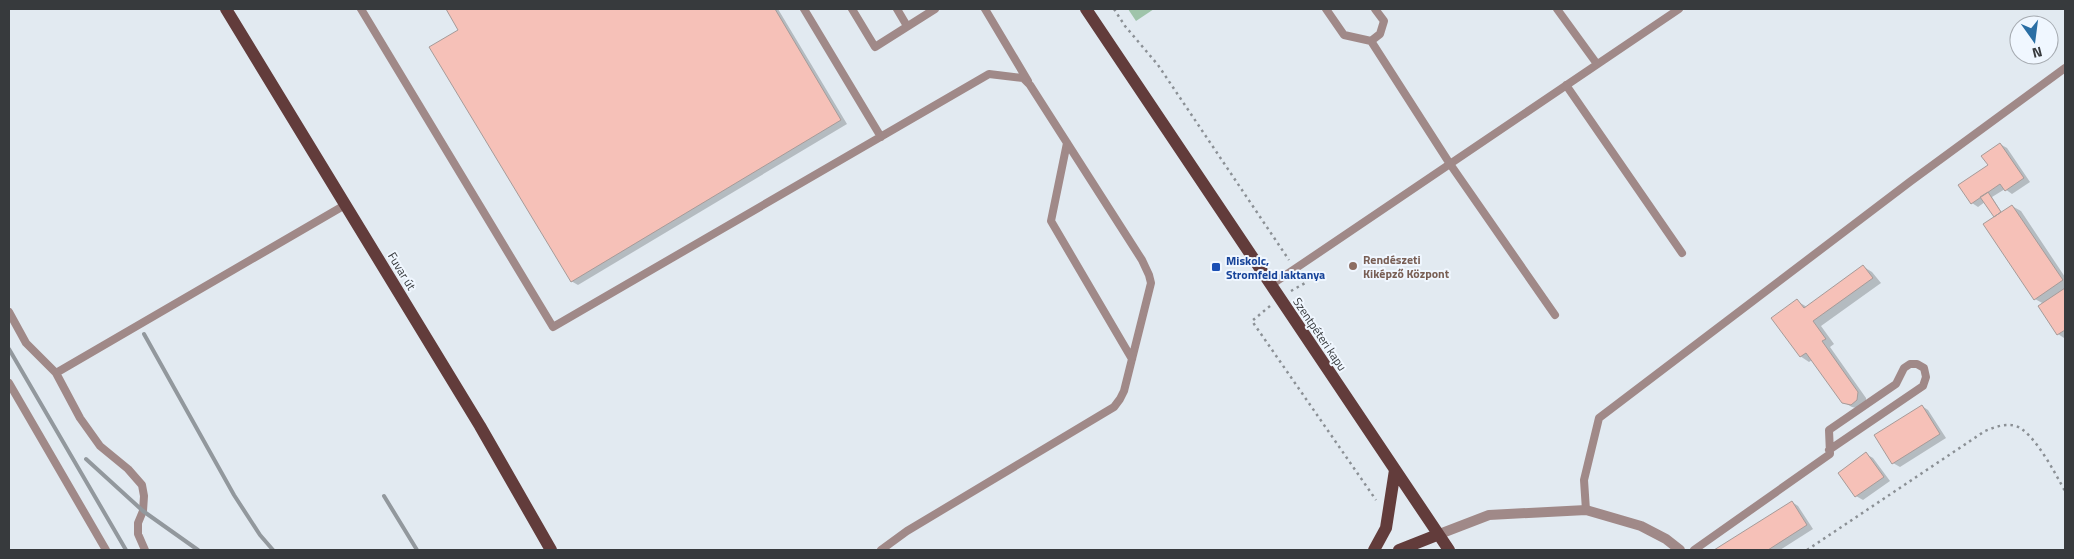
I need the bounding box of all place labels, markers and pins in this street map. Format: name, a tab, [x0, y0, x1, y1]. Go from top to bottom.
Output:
place label: Rendészeti Kiképző Központ	[1363, 250, 1450, 283]
place label: Miskolc, Stromfeld laktanya	[1226, 251, 1325, 284]
marker: Rendészeti Kiképző Központ	[1347, 260, 1359, 272]
marker: Miskolc, Stromfeld laktanya	[1210, 261, 1222, 273]

